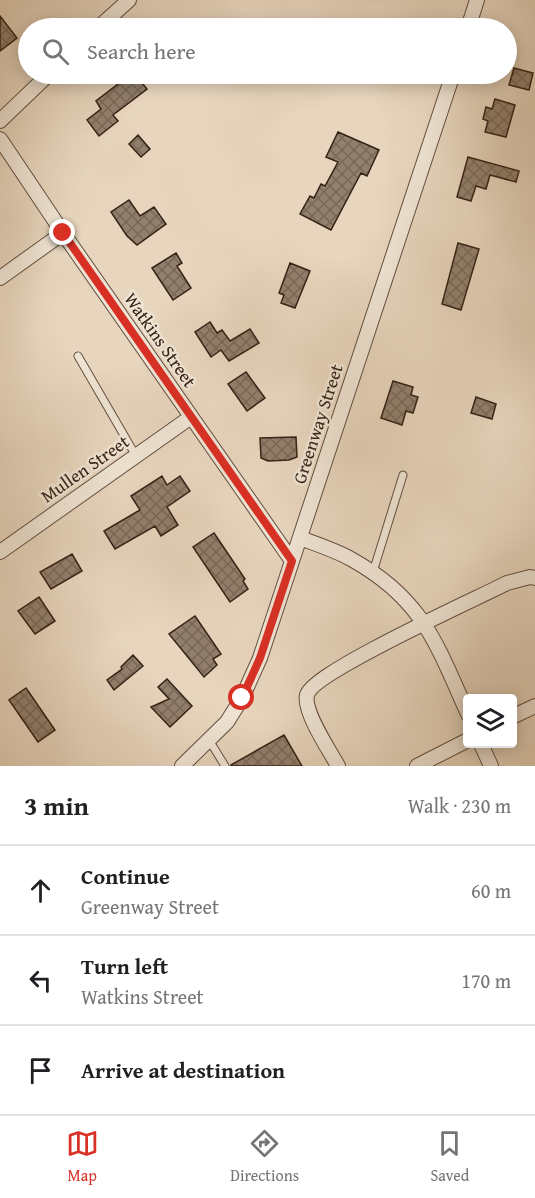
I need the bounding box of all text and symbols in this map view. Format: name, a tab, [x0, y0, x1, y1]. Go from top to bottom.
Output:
search box	[18, 18, 517, 84]
icon: search	[39, 35, 72, 68]
text: Search here	[87, 35, 196, 67]
route end	[49, 219, 75, 245]
street label: Watkins Street	[118, 287, 203, 393]
street label: Greenway Street	[285, 360, 350, 487]
street label: Mullen Street	[35, 428, 135, 509]
route start	[228, 684, 254, 710]
map controls	[463, 694, 517, 748]
button: layers	[463, 694, 517, 748]
text: 3 min	[24, 786, 89, 825]
text: Walk · 230 m	[408, 791, 511, 820]
text: Continue	[81, 860, 170, 892]
icon: ahead	[24, 874, 57, 907]
text: 60 m	[471, 876, 511, 905]
text: Greenway Street	[81, 892, 219, 921]
text: Turn left	[81, 950, 168, 982]
icon: left	[24, 964, 57, 997]
text: 170 m	[461, 966, 511, 995]
text: Watkins Street	[81, 982, 204, 1011]
icon: arrive	[24, 1054, 57, 1087]
text: Arrive at destination	[81, 1054, 285, 1086]
tab: Map	[66, 1127, 99, 1187]
tab: Directions	[230, 1127, 299, 1187]
tab: Saved	[430, 1127, 469, 1187]

